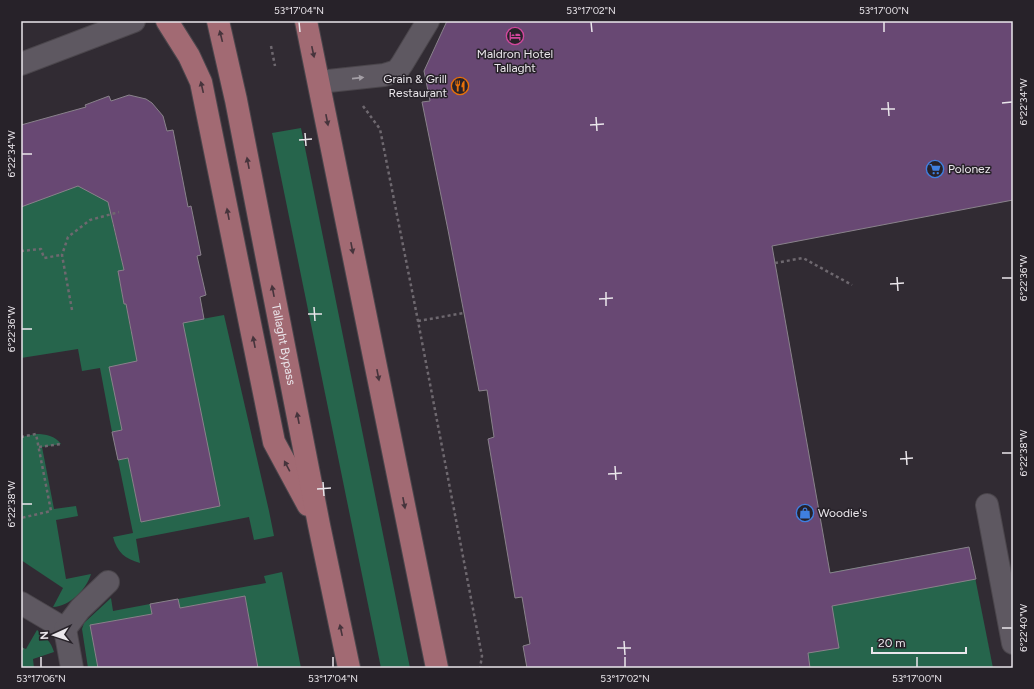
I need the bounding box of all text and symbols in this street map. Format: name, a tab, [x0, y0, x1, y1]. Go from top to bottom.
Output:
text: 53°17'04"N	[274, 4, 324, 17]
text: 53°17'02"N	[566, 4, 616, 17]
text: 53°17'00"N	[859, 4, 909, 17]
hotel icon: Maldron Hotel Tallaght	[505, 26, 525, 46]
one-way arrow	[218, 30, 224, 42]
one-way arrow	[310, 45, 316, 58]
place label: Maldron Hotel Tallaght	[477, 47, 553, 75]
place label: Grain & Grill Restaurant	[383, 72, 447, 100]
one-way arrow	[352, 75, 364, 81]
restaurant icon: Grain & Grill Restaurant	[450, 76, 470, 96]
text: 6°22'34"W	[1017, 78, 1030, 125]
one-way arrow	[199, 81, 205, 93]
one-way arrow	[324, 114, 330, 126]
text: 6°22'34"W	[5, 130, 18, 177]
one-way arrow	[245, 157, 251, 169]
supermarket icon: Polonez	[925, 159, 945, 179]
place label: Polonez	[948, 162, 991, 176]
one-way arrow	[225, 208, 231, 220]
one-way arrow	[350, 242, 356, 254]
text: 6°22'36"W	[1017, 254, 1030, 301]
one-way arrow	[270, 285, 276, 297]
street label: Tallaght Bypass	[269, 302, 299, 387]
text: 6°22'36"W	[5, 305, 18, 352]
one-way arrow	[250, 335, 256, 348]
one-way arrow	[375, 369, 381, 381]
one-way arrow	[294, 412, 300, 425]
text: 6°22'38"W	[1017, 429, 1030, 476]
one-way arrow	[284, 460, 290, 472]
text: 6°22'38"W	[5, 480, 18, 527]
one-way arrow	[401, 496, 407, 509]
shop icon: Woodie's	[795, 503, 815, 523]
place label: Woodie's	[818, 506, 868, 520]
text: 6°22'40"W	[1017, 604, 1030, 652]
north arrow	[34, 615, 74, 655]
one-way arrow	[337, 624, 343, 636]
scale bar	[872, 629, 966, 655]
text: N	[38, 631, 51, 640]
text: 20 m	[878, 636, 906, 650]
text: 53°17'06"N	[16, 672, 66, 685]
text: 53°17'04"N	[308, 672, 358, 685]
text: 53°17'02"N	[600, 672, 650, 685]
text: 53°17'00"N	[892, 672, 942, 685]

